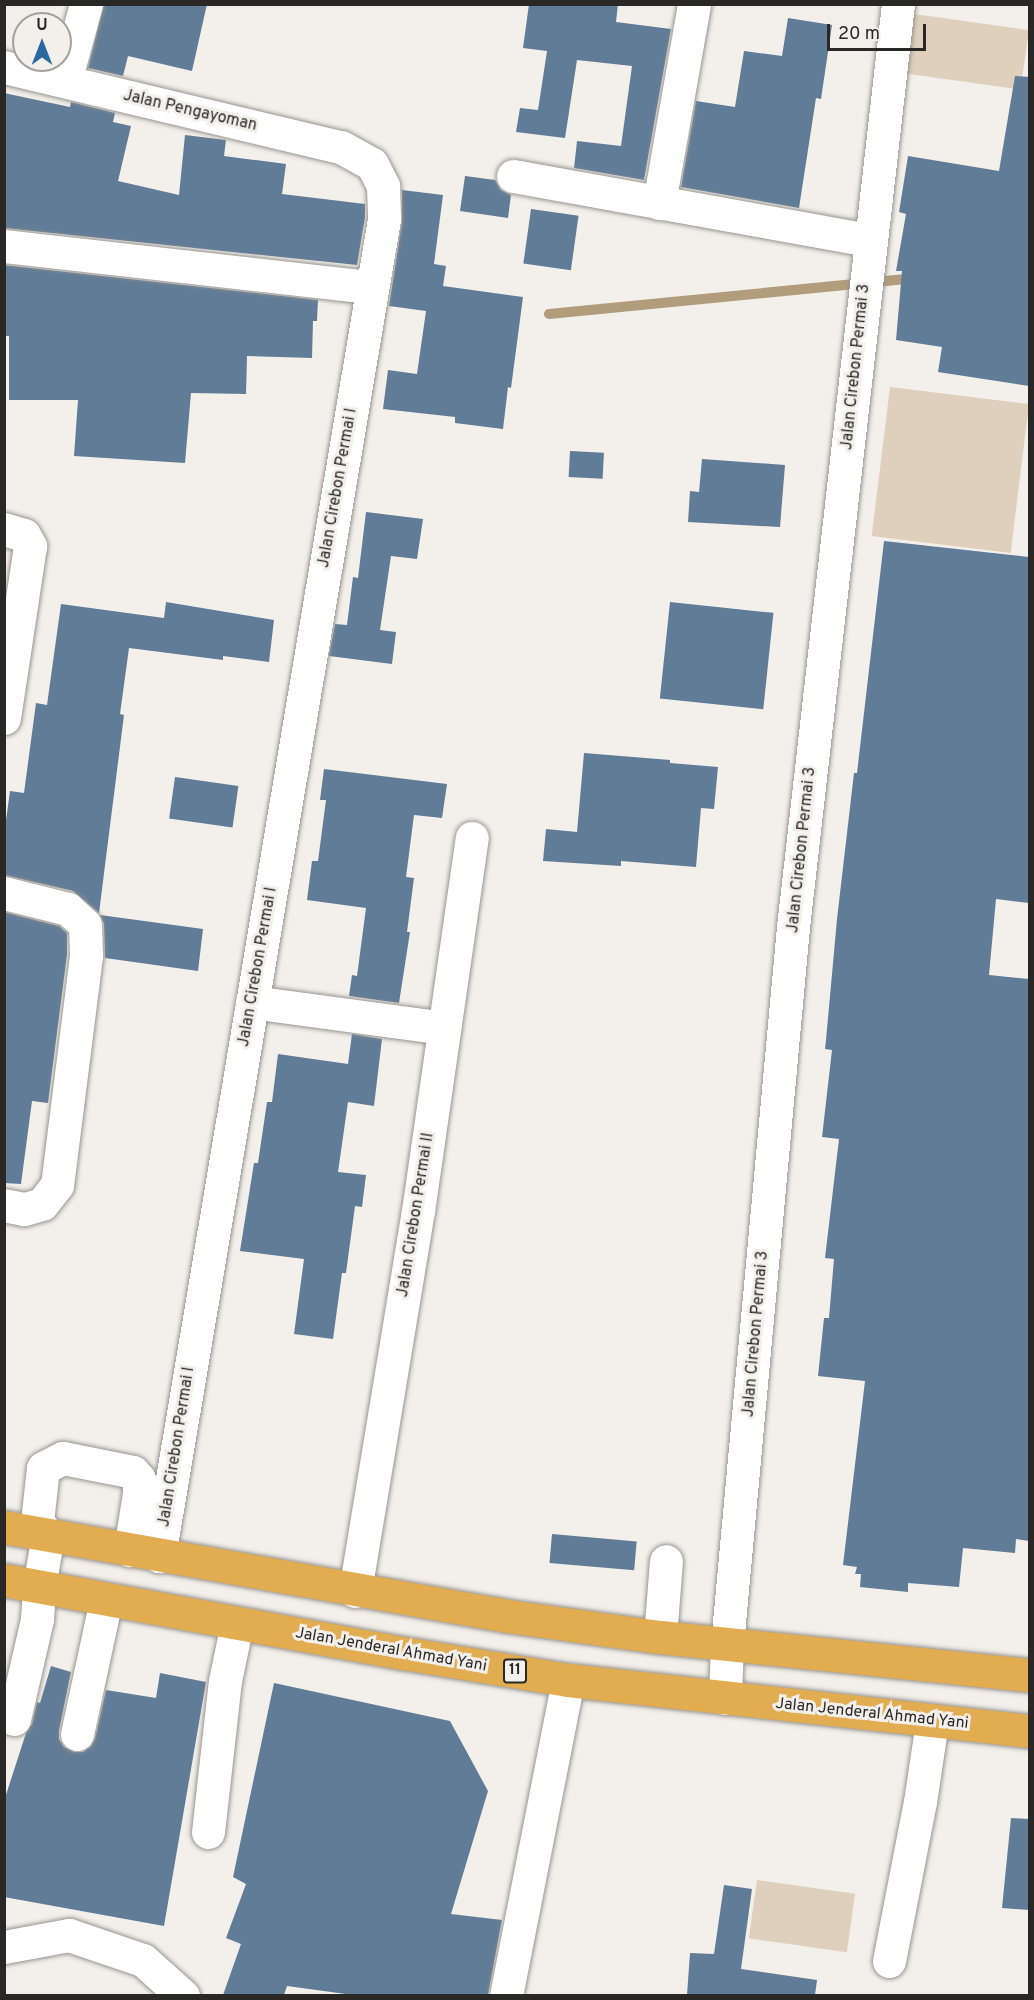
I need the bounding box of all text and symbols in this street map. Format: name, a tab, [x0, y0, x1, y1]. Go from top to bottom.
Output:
north arrow	[12, 12, 72, 72]
scale bar	[830, 12, 929, 50]
text: U	[36, 16, 48, 36]
text: 20 m	[838, 23, 880, 46]
street label: Jalan Pengayoman	[121, 86, 259, 136]
street label: Jalan Cirebon Permai 3	[838, 283, 874, 451]
street label: Jalan Cirebon Permai I	[314, 407, 362, 569]
street label: Jalan Cirebon Permai 3	[784, 766, 820, 934]
street label: Jalan Cirebon Permai I	[234, 886, 282, 1048]
street label: Jalan Cirebon Permai II	[394, 1131, 438, 1299]
street label: Jalan Cirebon Permai 3	[739, 1250, 773, 1418]
street label: Jalan Cirebon Permai I	[155, 1366, 199, 1528]
street label: Jalan Jenderal Ahmad Yani	[293, 1624, 489, 1676]
road number: 11	[503, 1659, 527, 1683]
street label: Jalan Jenderal Ahmad Yani	[774, 1694, 970, 1734]

